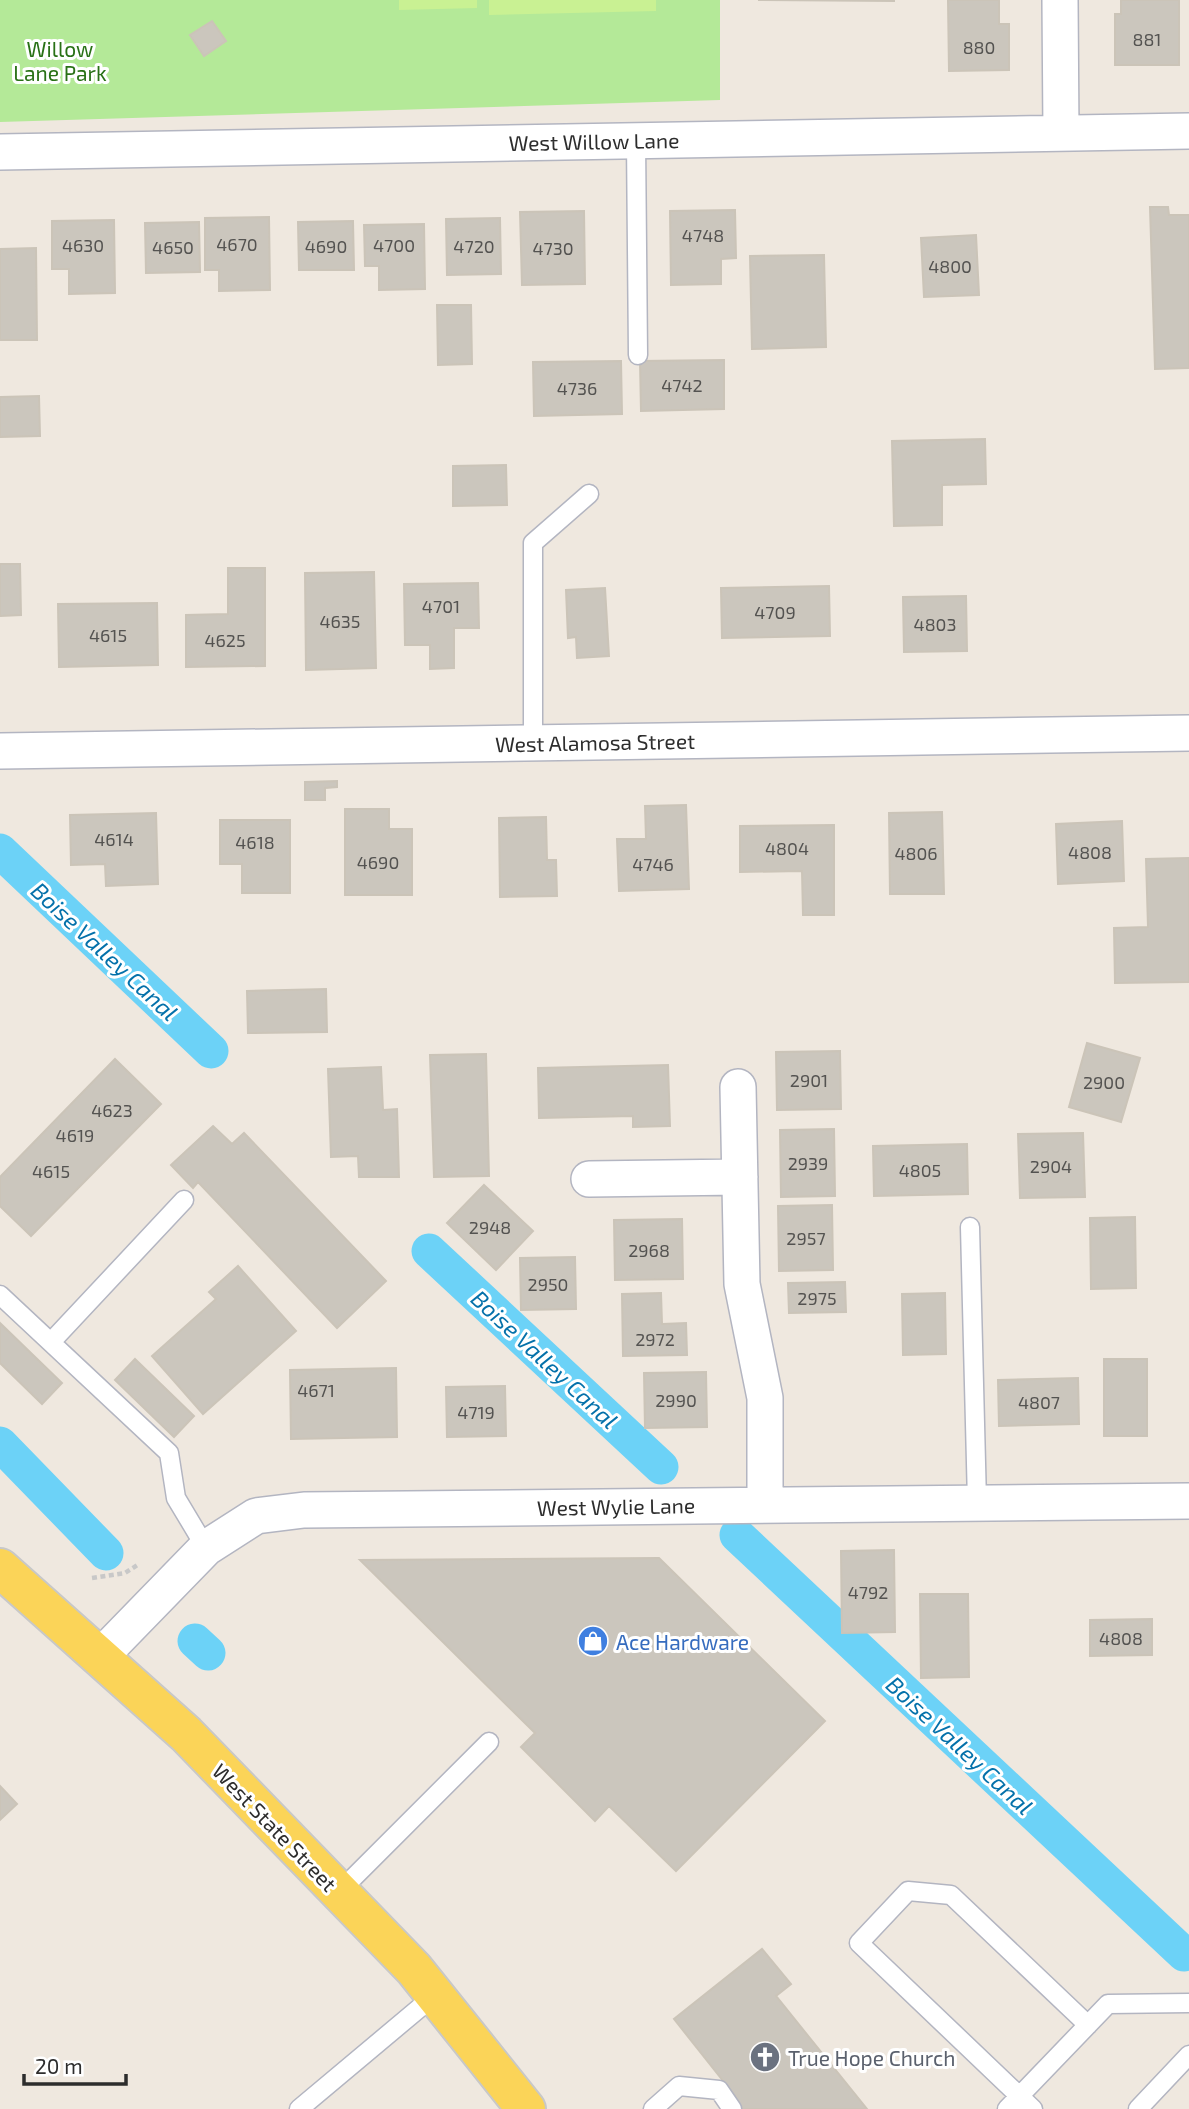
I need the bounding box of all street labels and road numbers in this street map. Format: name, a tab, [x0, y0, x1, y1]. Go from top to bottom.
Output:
street label: West Willow Lane	[508, 127, 680, 155]
street label: West Alamosa Street	[495, 728, 695, 756]
street label: West Wylie Lane	[537, 1492, 695, 1520]
street label: West State Street	[208, 1758, 342, 1896]

